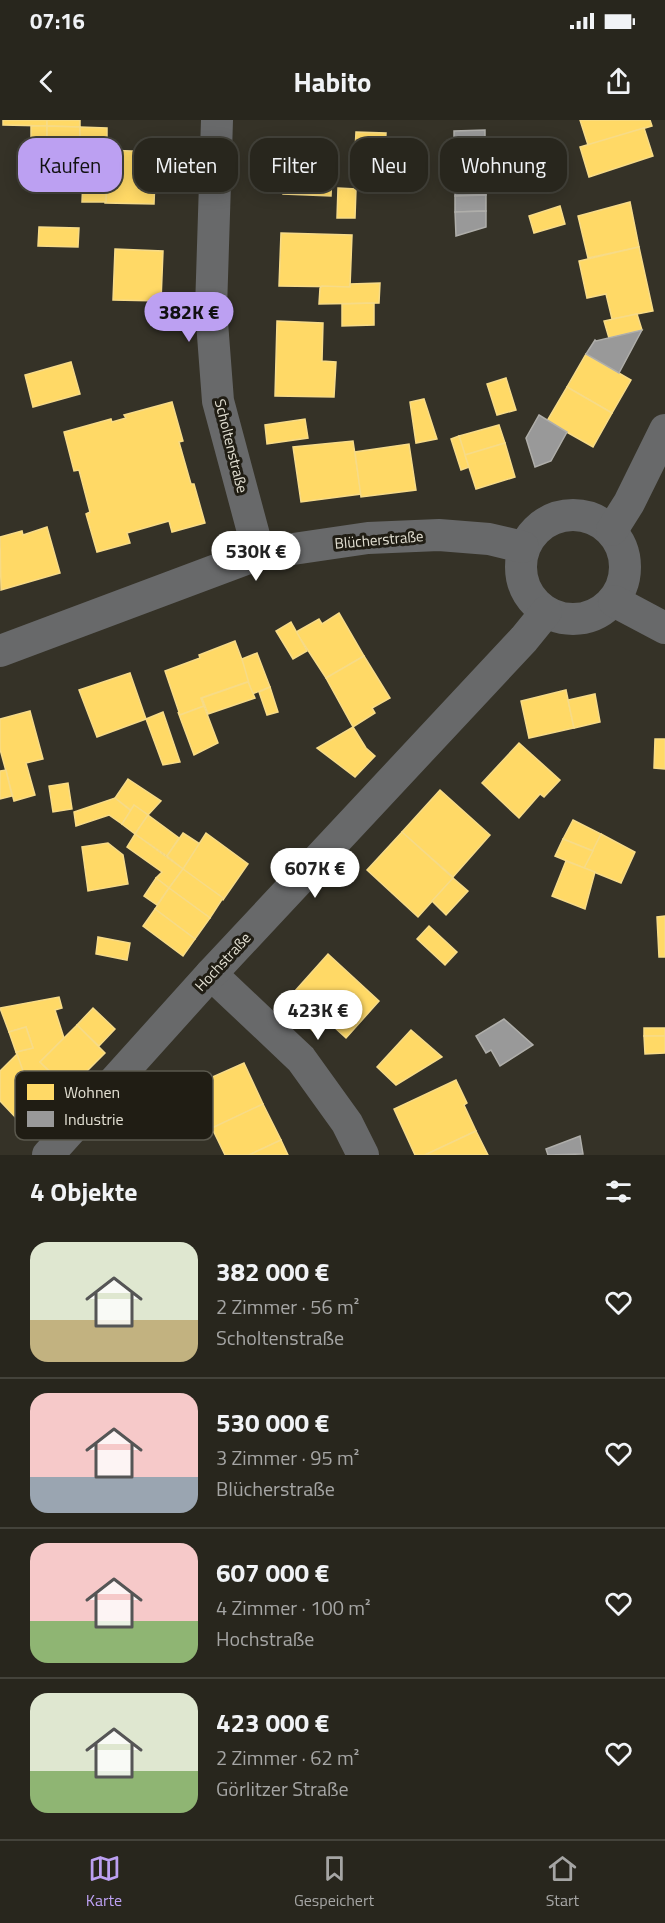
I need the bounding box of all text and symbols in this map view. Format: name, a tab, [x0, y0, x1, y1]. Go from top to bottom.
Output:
text: 07:16	[30, 4, 85, 38]
text: Habito	[294, 61, 371, 102]
icon: back	[30, 65, 63, 98]
icon: share	[602, 65, 635, 98]
chip: Kaufen	[18, 138, 122, 192]
chip: Mieten	[134, 138, 238, 192]
chip: Filter	[250, 138, 338, 192]
chip: Neu	[350, 138, 428, 192]
chip: Wohnung	[440, 138, 567, 192]
pin: 382K €	[140, 292, 238, 343]
text: 382K €	[158, 296, 220, 327]
street label: Scholtenstraße	[209, 396, 254, 495]
street label: Blücherstraße	[334, 524, 424, 555]
pin: 530K €	[207, 531, 305, 582]
text: 530K €	[225, 535, 287, 566]
pin: 607K €	[266, 848, 364, 899]
text: 607K €	[284, 852, 346, 883]
street label: Hochstraße	[189, 927, 256, 996]
pin: 423K €	[269, 990, 367, 1041]
text: 423K €	[287, 994, 349, 1025]
legend	[15, 1071, 213, 1140]
text: Wohnen	[64, 1080, 120, 1104]
text: Industrie	[64, 1107, 124, 1131]
text: 4 Objekte	[30, 1172, 137, 1211]
icon: filters	[602, 1175, 635, 1208]
text: 382 000 €	[216, 1252, 329, 1291]
icon: home	[78, 1266, 150, 1338]
icon: heart	[602, 1286, 635, 1319]
text: 2 Zimmer · 56 m²	[216, 1291, 359, 1322]
text: Scholtenstraße	[216, 1322, 344, 1353]
text: 530 000 €	[216, 1403, 329, 1442]
icon: home	[78, 1417, 150, 1489]
icon: heart	[602, 1437, 635, 1470]
text: 3 Zimmer · 95 m²	[216, 1442, 359, 1473]
text: Blücherstraße	[216, 1473, 335, 1504]
text: 607 000 €	[216, 1553, 329, 1592]
icon: home	[78, 1567, 150, 1639]
icon: heart	[602, 1587, 635, 1620]
text: 4 Zimmer · 100 m²	[216, 1592, 371, 1623]
text: Hochstraße	[216, 1623, 314, 1654]
text: 423 000 €	[216, 1703, 329, 1742]
icon: home	[78, 1717, 150, 1789]
icon: heart	[602, 1737, 635, 1770]
text: 2 Zimmer · 62 m²	[216, 1742, 359, 1773]
text: Görlitzer Straße	[216, 1773, 348, 1804]
tab: Karte	[86, 1852, 122, 1912]
tab: Gespeichert	[294, 1852, 374, 1912]
tab: Start	[546, 1852, 579, 1912]

